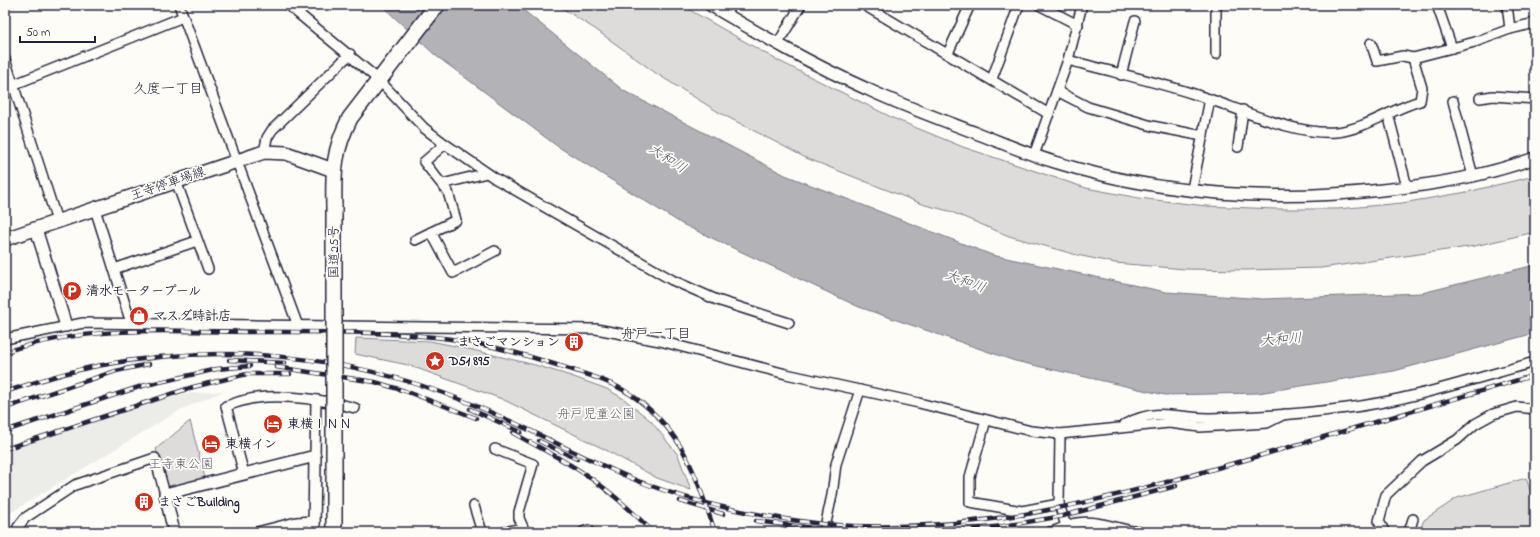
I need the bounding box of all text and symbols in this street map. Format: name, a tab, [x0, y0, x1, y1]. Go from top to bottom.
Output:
scale bar	[20, 18, 95, 44]
text: 50 m	[26, 24, 50, 42]
district label: 久度一丁目	[133, 79, 203, 100]
water label: 大和川	[644, 139, 690, 179]
street label: 王寺停車場線	[128, 162, 209, 206]
street label: 国道25号	[325, 226, 344, 278]
water label: 大和川	[942, 265, 988, 299]
parking icon: 清水モータープール	[61, 280, 83, 302]
place label: 清水モータープール	[86, 282, 201, 301]
shop icon: マスダ時計店	[128, 305, 150, 327]
place label: マスダ時計店	[153, 307, 231, 326]
district label: 舟戸一丁目	[621, 324, 691, 345]
water label: 大和川	[1259, 328, 1303, 352]
building icon: まさごマンション	[563, 331, 585, 353]
place label: まさごマンション	[457, 333, 560, 352]
place icon: D51 895	[424, 350, 446, 372]
place label: D51 895	[448, 352, 490, 371]
park label: 舟戸児童公園	[557, 405, 635, 424]
hotel icon: 東横ＩＮＮ	[262, 413, 284, 435]
place label: 東横ＩＮＮ	[287, 415, 352, 434]
hotel icon: 東横イン	[200, 433, 222, 455]
place label: 東横イン	[225, 435, 277, 454]
park label: 王寺東公園	[148, 455, 214, 474]
building icon: まさごBuilding	[133, 491, 155, 513]
place label: まさごBuilding	[158, 493, 240, 514]

